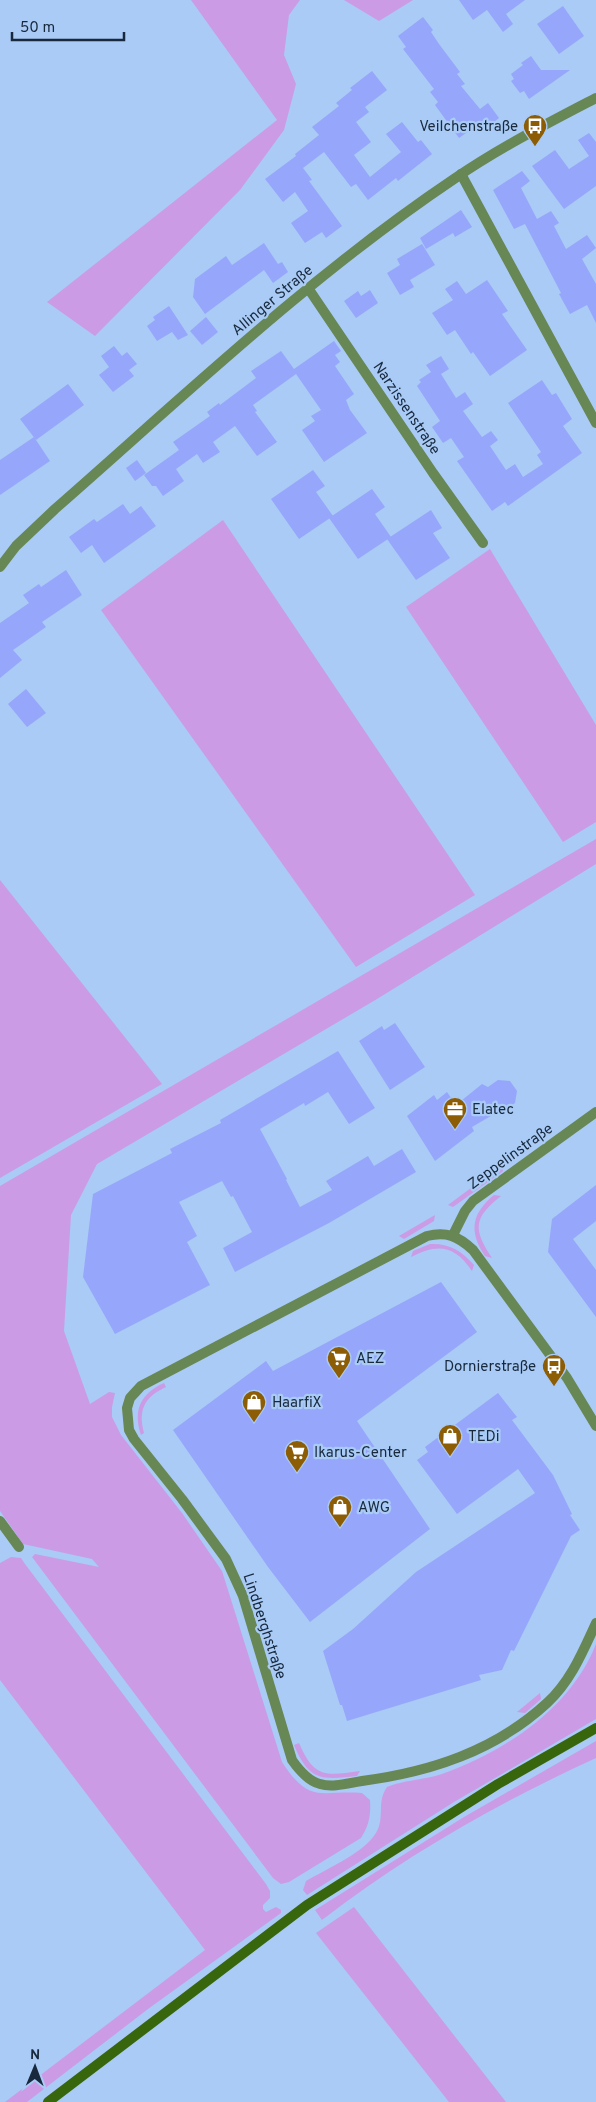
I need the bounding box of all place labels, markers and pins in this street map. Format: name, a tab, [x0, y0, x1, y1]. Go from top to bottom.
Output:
bus stop icon: Veilchenstraße	[522, 113, 548, 147]
place label: Veilchenstraße	[419, 118, 518, 137]
office icon: Elatec	[442, 1096, 468, 1130]
place label: Elatec	[472, 1101, 514, 1120]
supermarket icon: AEZ	[326, 1345, 352, 1379]
place label: AEZ	[356, 1350, 385, 1369]
bus stop icon: Dornierstraße	[541, 1353, 567, 1387]
place label: Dornierstraße	[444, 1358, 536, 1377]
shop icon: HaarfiX	[241, 1389, 267, 1423]
place label: HaarfiX	[272, 1394, 322, 1413]
shop icon: TEDi	[437, 1423, 463, 1457]
place label: TEDi	[468, 1428, 500, 1447]
supermarket icon: Ikarus-Center	[284, 1439, 310, 1473]
place label: Ikarus-Center	[314, 1444, 407, 1463]
shop icon: AWG	[327, 1494, 353, 1528]
place label: AWG	[358, 1499, 390, 1518]

